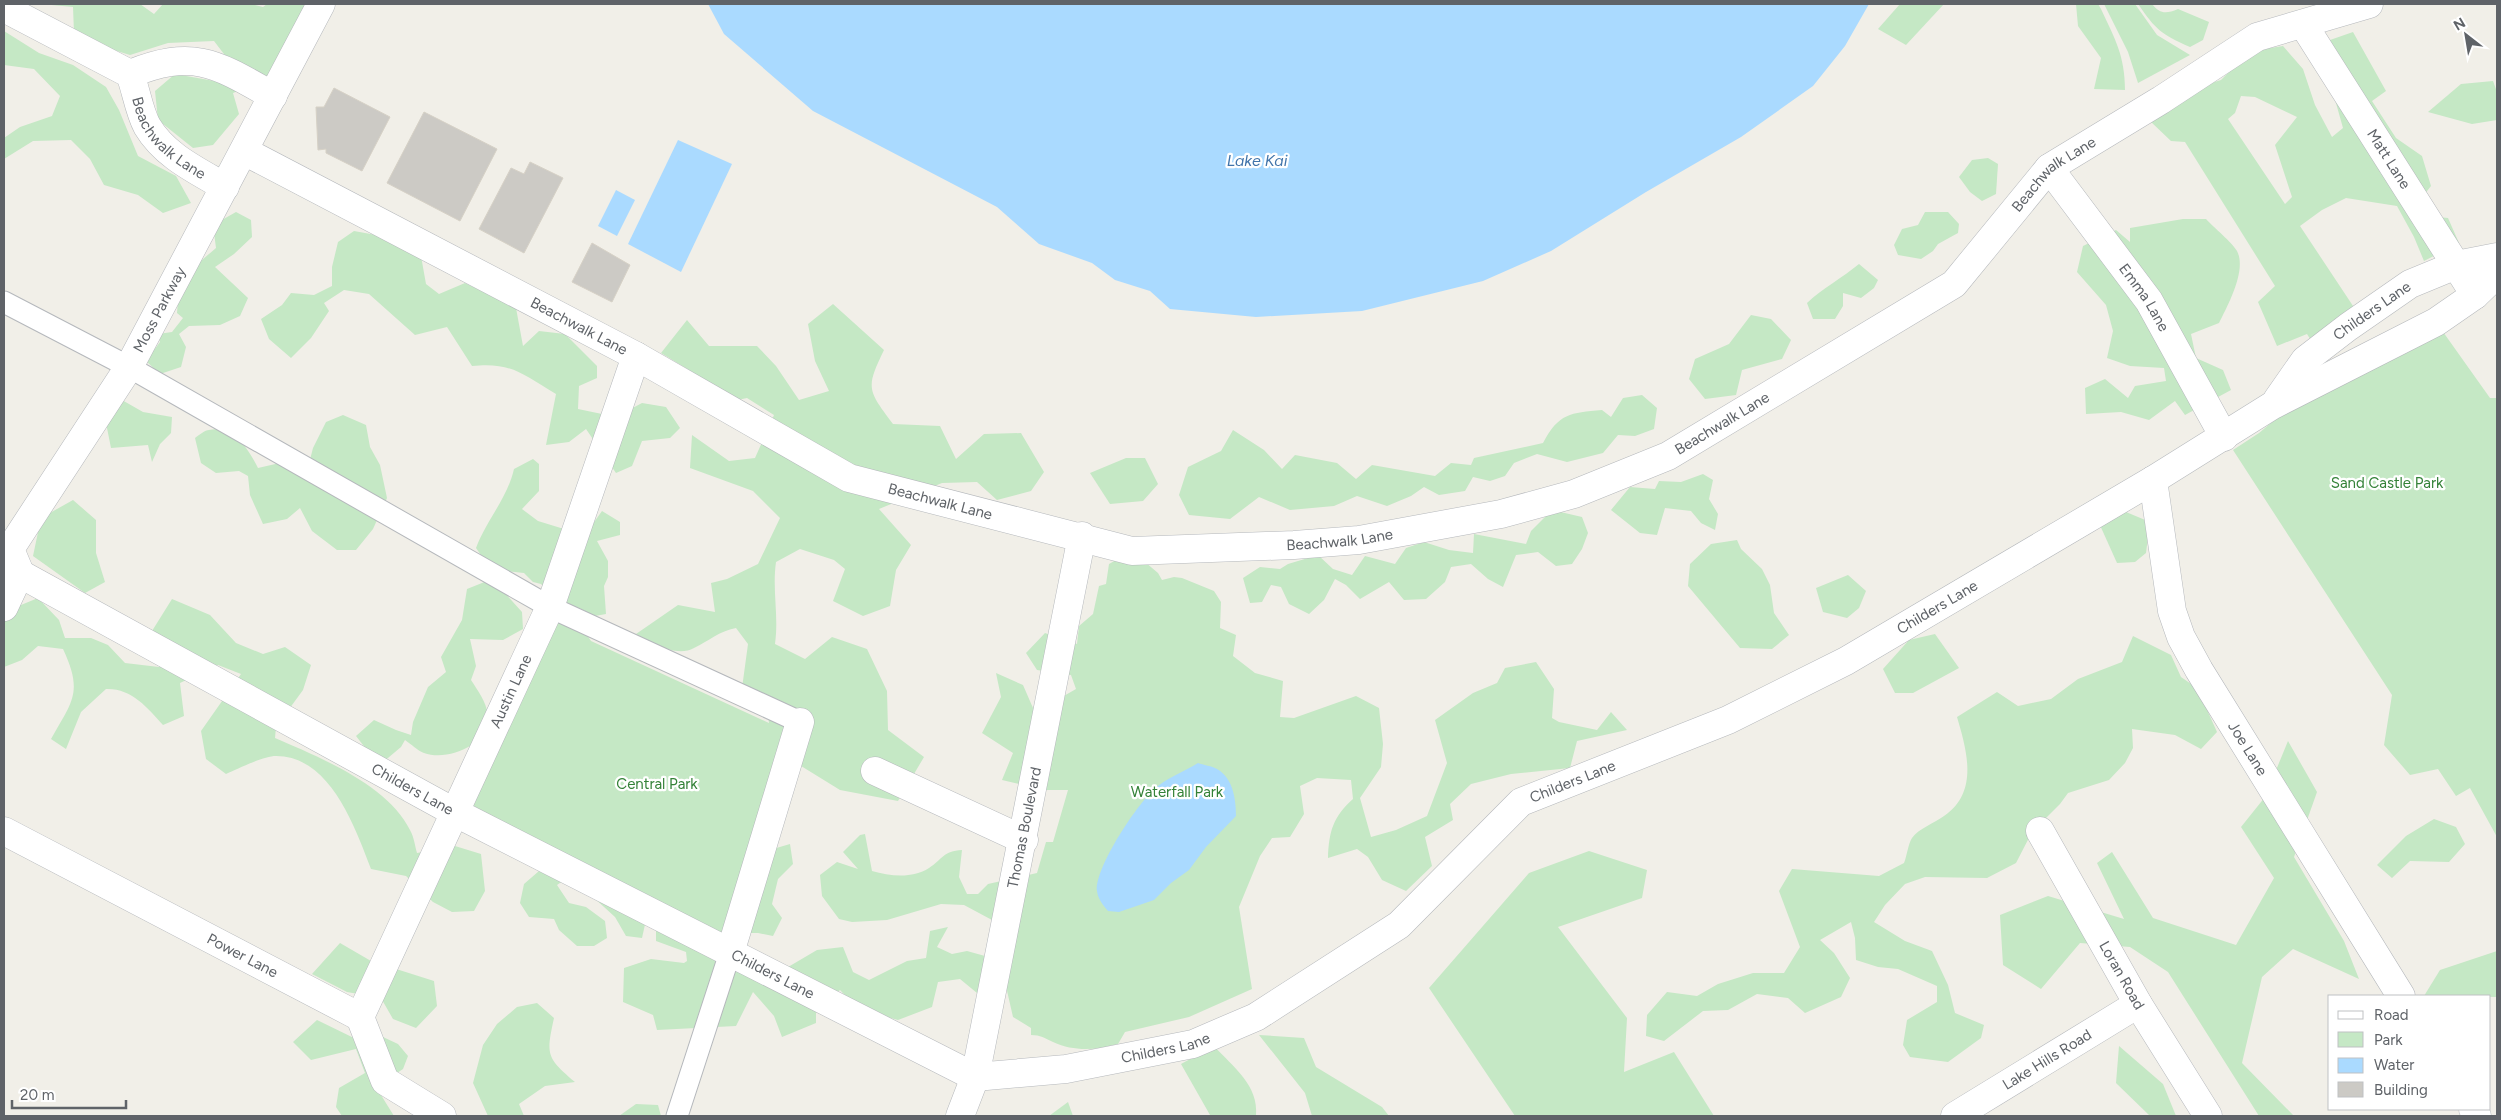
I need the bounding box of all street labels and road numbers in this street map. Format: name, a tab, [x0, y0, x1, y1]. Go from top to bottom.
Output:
street label: Beachwalk Lane	[128, 95, 209, 183]
street label: Matt Lane	[2363, 126, 2414, 192]
street label: Beachwalk Lane	[2008, 133, 2099, 216]
street label: Emma Lane	[2115, 260, 2173, 335]
street label: Moss Parkway	[129, 263, 190, 356]
street label: Childers Lane	[2329, 277, 2414, 344]
street label: Beachwalk Lane	[527, 293, 631, 359]
street label: Beachwalk Lane	[1672, 388, 1773, 459]
street label: Beachwalk Lane	[886, 479, 994, 524]
street label: Beachwalk Lane	[1286, 525, 1394, 554]
street label: Childers Lane	[1894, 576, 1981, 638]
street label: Austin Lane	[486, 652, 536, 731]
street label: Joe Lane	[2224, 718, 2271, 779]
street label: Childers Lane	[1527, 756, 1618, 807]
street label: Childers Lane	[368, 759, 457, 819]
street label: Thomas Boulevard	[1004, 765, 1045, 890]
street label: Power Lane	[204, 930, 281, 982]
street label: Loran Road	[2095, 938, 2148, 1013]
street label: Childers Lane	[728, 946, 817, 1003]
street label: Lake Hills Road	[1999, 1026, 2095, 1094]
street label: Childers Lane	[1120, 1029, 1213, 1067]

